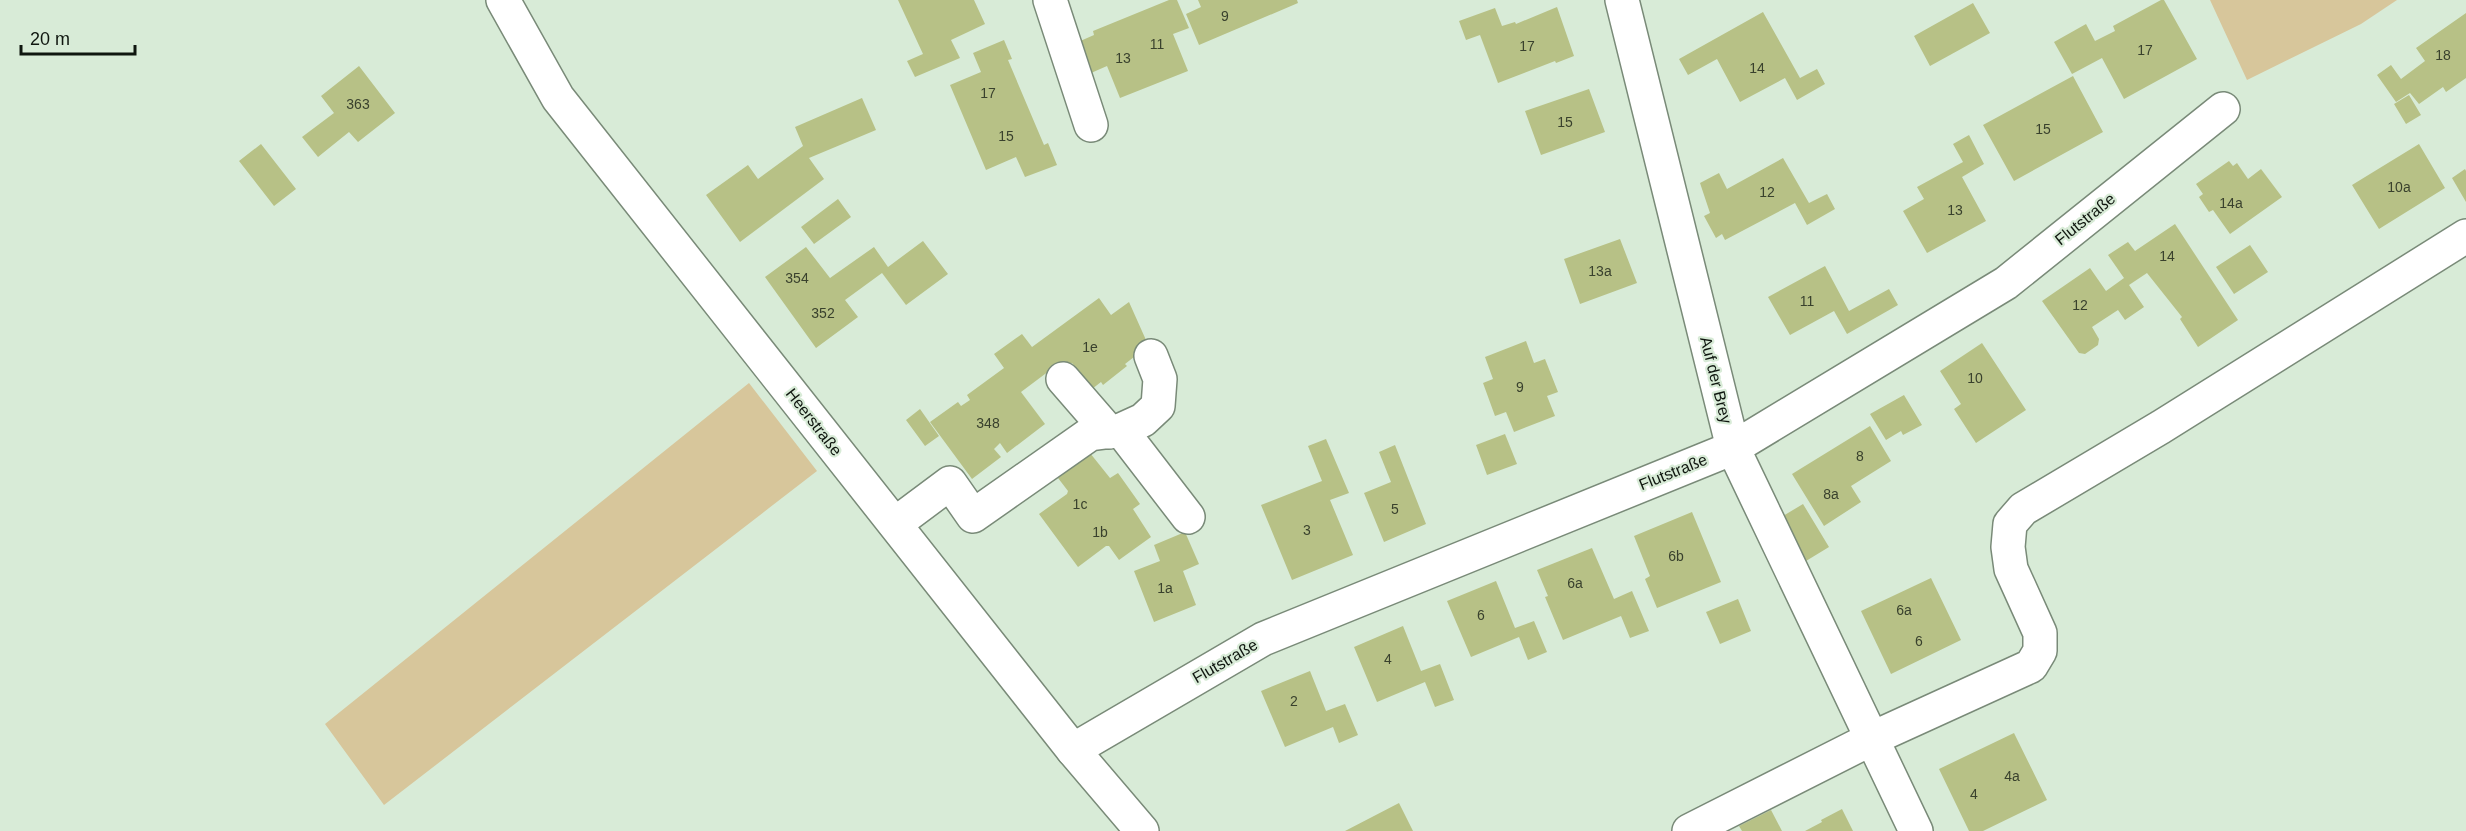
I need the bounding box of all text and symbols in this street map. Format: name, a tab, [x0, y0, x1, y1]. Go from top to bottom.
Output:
house number: 9	[1221, 8, 1229, 24]
scale bar	[21, 18, 135, 56]
text: 20 m	[30, 29, 70, 49]
house number: 11	[1150, 36, 1164, 52]
house number: 17	[1519, 38, 1535, 54]
house number: 17	[2137, 42, 2153, 58]
house number: 18	[2435, 47, 2451, 63]
house number: 13	[1115, 50, 1131, 66]
house number: 14	[1749, 60, 1765, 76]
house number: 17	[980, 85, 996, 101]
house number: 363	[346, 96, 370, 112]
house number: 15	[1557, 114, 1573, 130]
house number: 15	[2035, 121, 2051, 137]
house number: 15	[998, 128, 1014, 144]
house number: 10a	[2387, 179, 2411, 195]
house number: 12	[1759, 184, 1775, 200]
street label: Flutstraße	[2052, 190, 2118, 248]
house number: 14a	[2219, 195, 2243, 211]
house number: 13	[1947, 202, 1963, 218]
house number: 14	[2159, 248, 2175, 264]
house number: 13a	[1588, 263, 1612, 279]
house number: 354	[785, 270, 809, 286]
house number: 11	[1800, 293, 1814, 309]
house number: 12	[2072, 297, 2088, 313]
house number: 352	[811, 305, 835, 321]
street label: Auf der Brey	[1697, 335, 1735, 425]
house number: 1e	[1082, 339, 1098, 355]
house number: 10	[1967, 370, 1983, 386]
house number: 9	[1516, 379, 1524, 395]
street label: Heerstraße	[783, 385, 845, 459]
house number: 348	[976, 415, 1000, 431]
house number: 8	[1856, 448, 1864, 464]
street label: Flutstraße	[1636, 451, 1710, 493]
house number: 8a	[1823, 486, 1839, 502]
house number: 1c	[1073, 496, 1087, 512]
house number: 5	[1391, 501, 1399, 517]
house number: 3	[1303, 522, 1311, 538]
house number: 1b	[1092, 524, 1108, 540]
house number: 6b	[1668, 548, 1684, 564]
house number: 6a	[1567, 575, 1583, 591]
house number: 1a	[1157, 580, 1173, 596]
house number: 6a	[1896, 602, 1912, 618]
house number: 6	[1477, 607, 1485, 623]
house number: 6	[1915, 633, 1923, 649]
street label: Flutstraße	[1190, 636, 1261, 686]
house number: 4	[1384, 651, 1392, 667]
house number: 2	[1290, 693, 1298, 709]
house number: 4a	[2004, 768, 2020, 784]
house number: 4	[1970, 786, 1978, 802]

